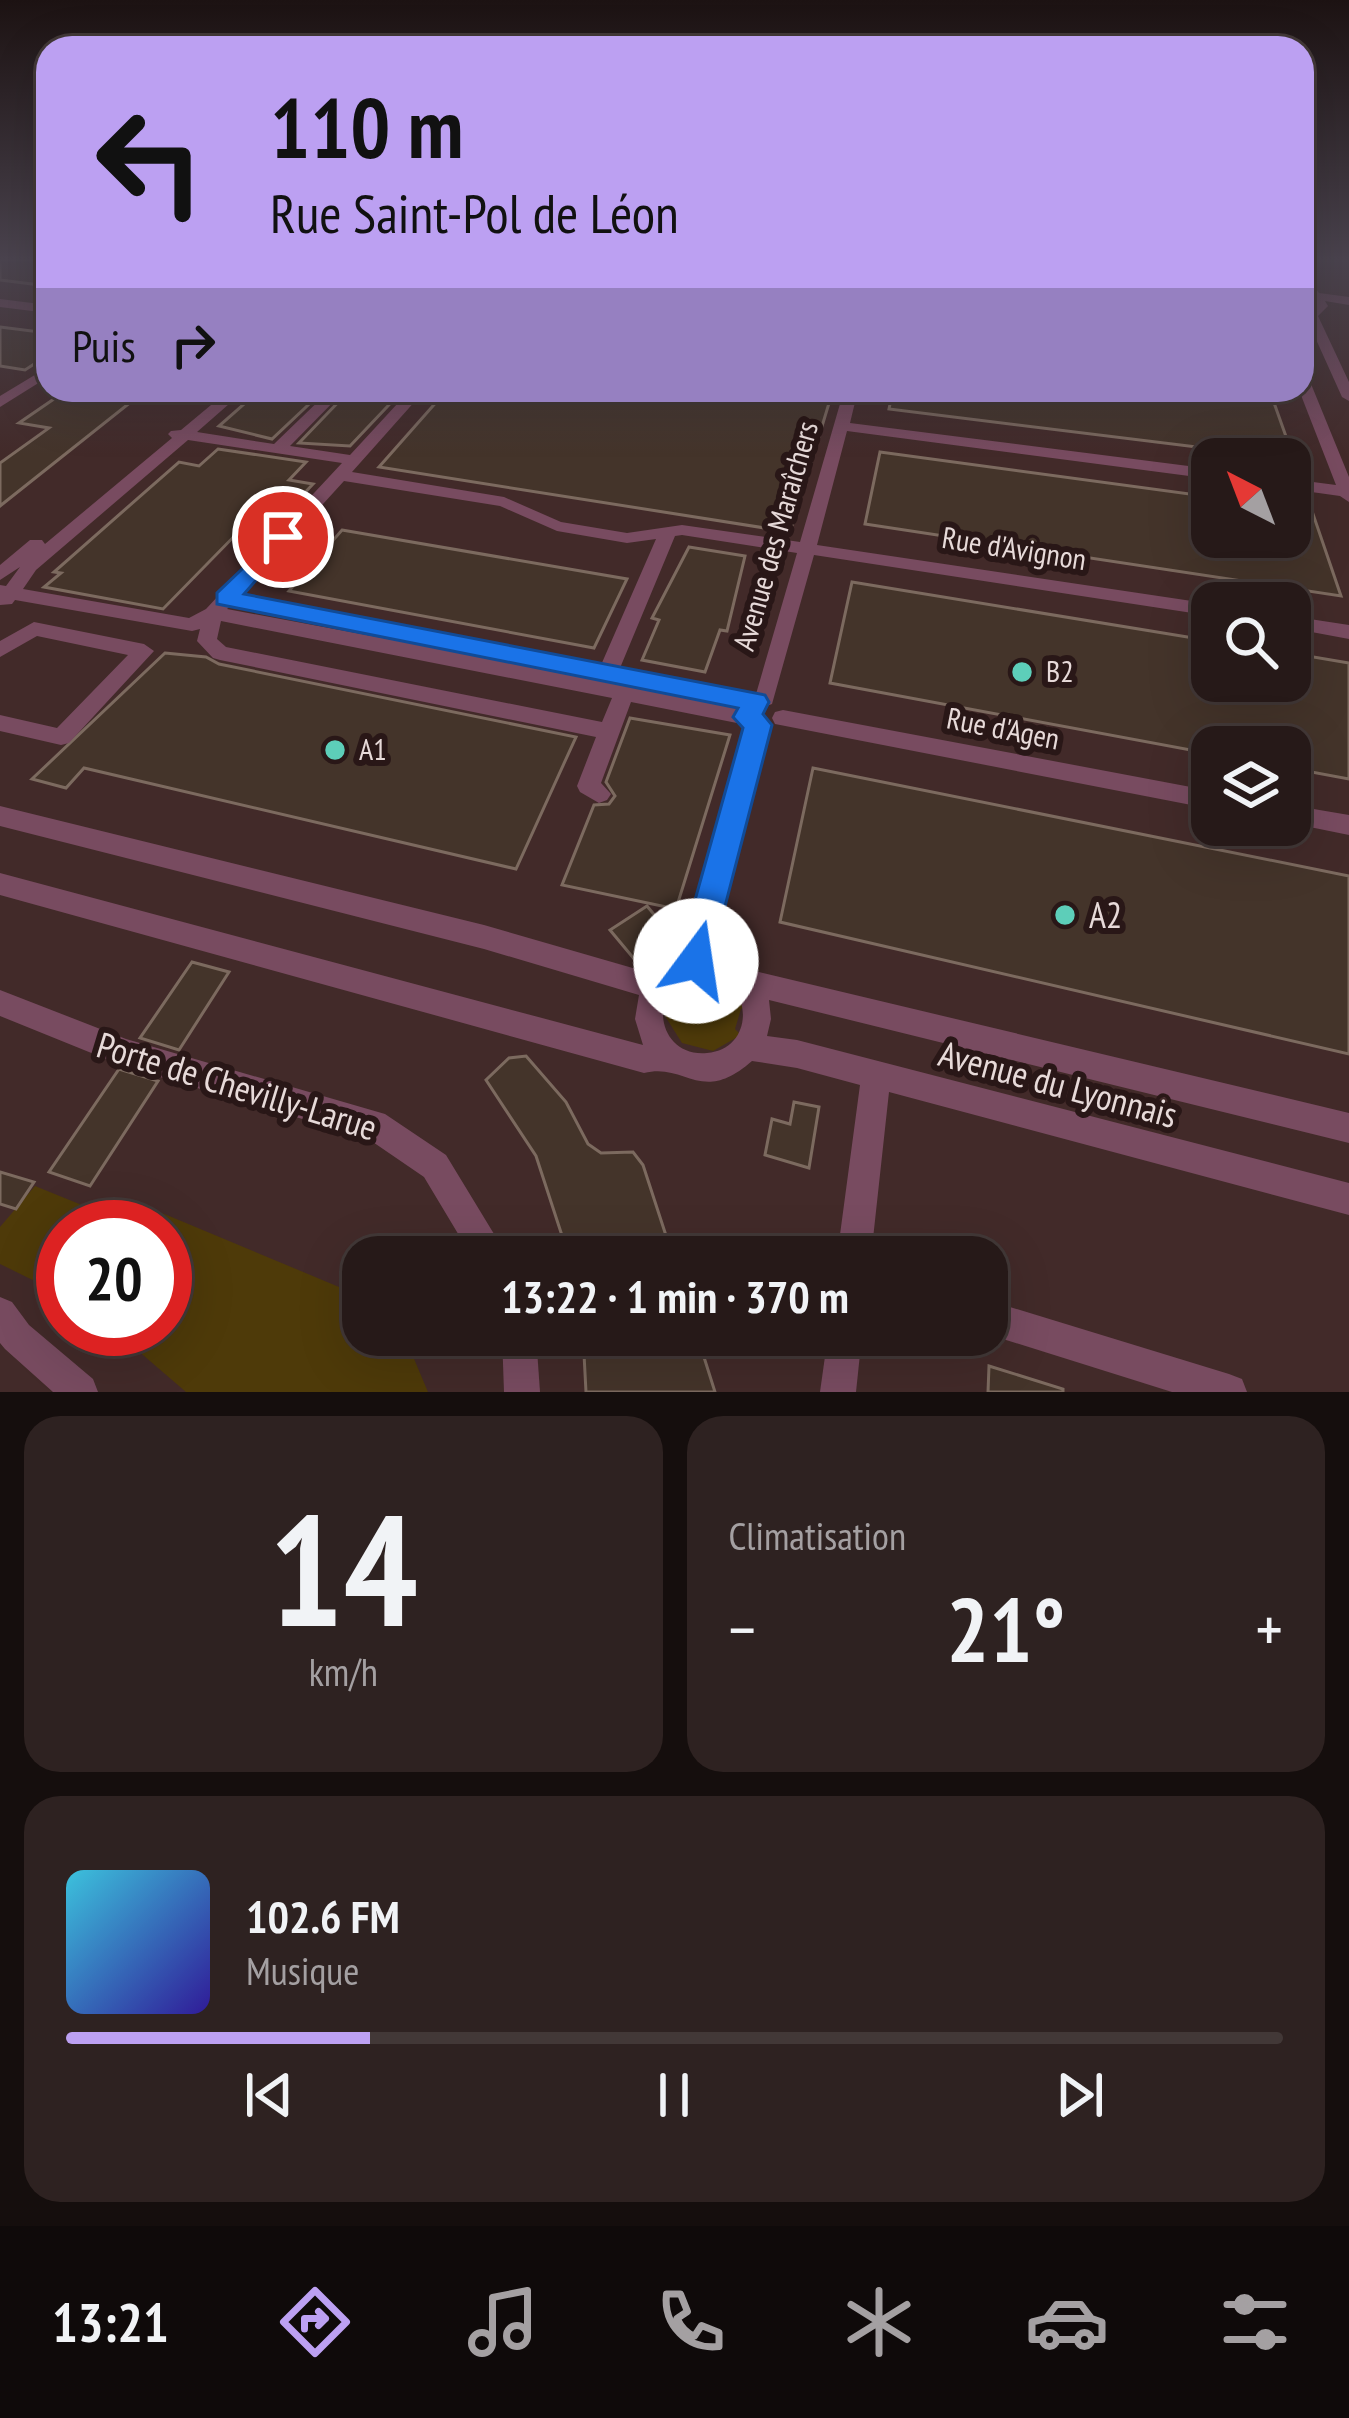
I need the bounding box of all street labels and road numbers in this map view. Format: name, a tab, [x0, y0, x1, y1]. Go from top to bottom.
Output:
street label: Avenue des Maraîchers	[723, 416, 826, 655]
street label: Rue d'Avignon	[939, 517, 1089, 578]
street label: Rue d'Agen	[944, 698, 1063, 758]
street label: Porte de Chevilly-Larue	[92, 1021, 383, 1150]
street label: Avenue du Lyonnais	[934, 1029, 1182, 1138]

